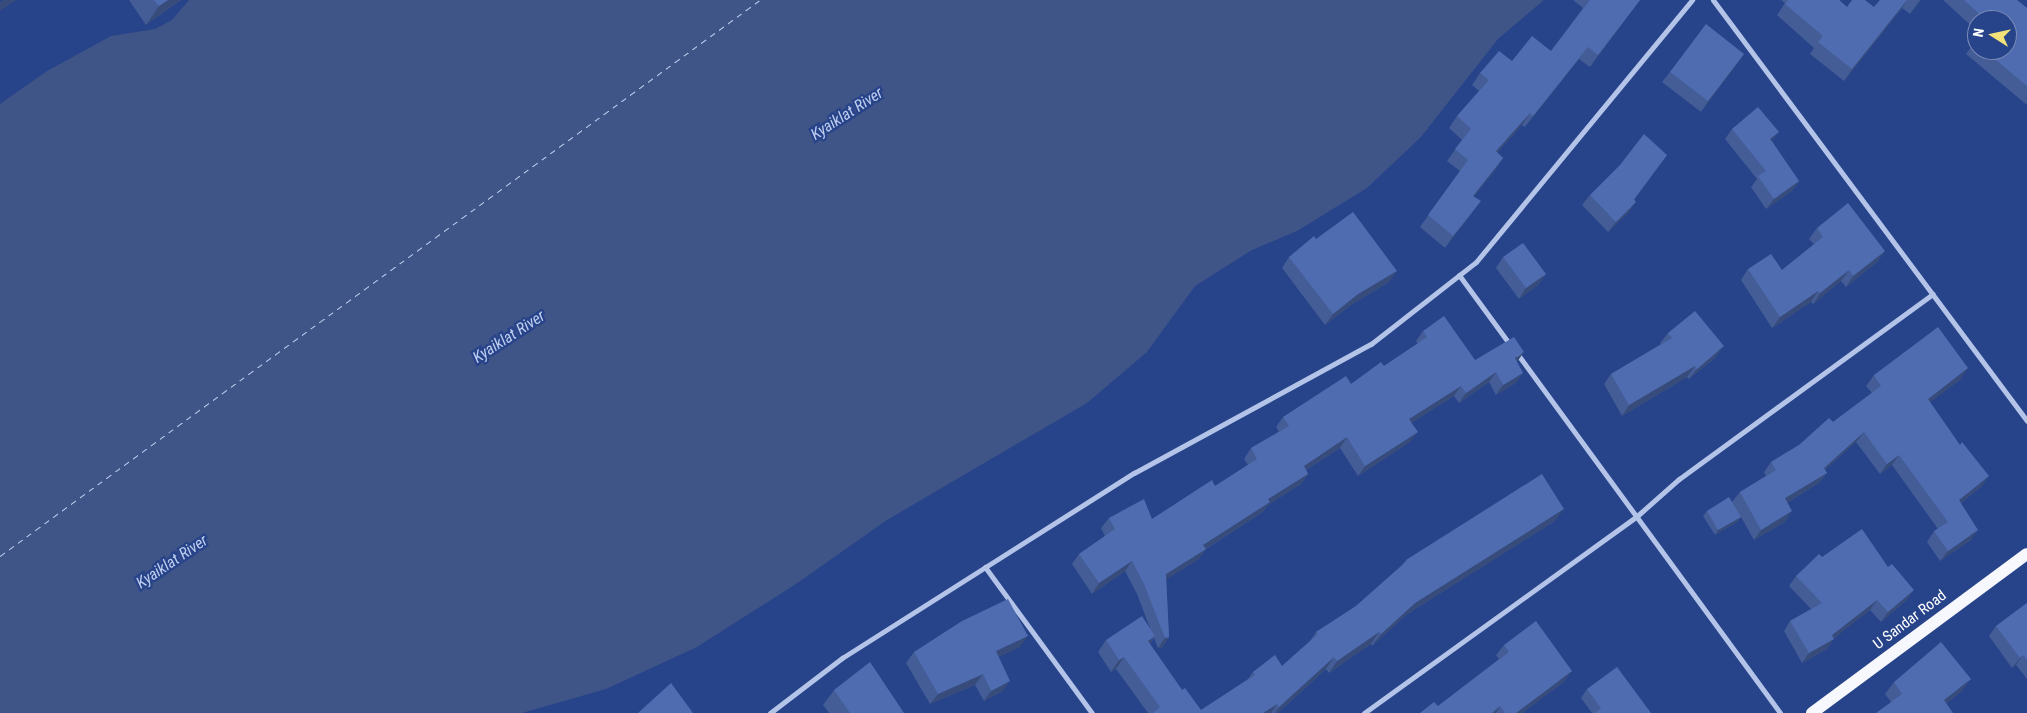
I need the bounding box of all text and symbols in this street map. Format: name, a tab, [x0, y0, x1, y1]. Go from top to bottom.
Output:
north arrow	[1967, 10, 2017, 60]
text: N	[1970, 27, 1987, 38]
water label: Kyaiklat River	[807, 84, 887, 144]
water label: Kyaiklat River	[469, 307, 549, 367]
water label: Kyaiklat River	[133, 531, 211, 593]
street label: U Sandar Road	[1870, 587, 1950, 653]

